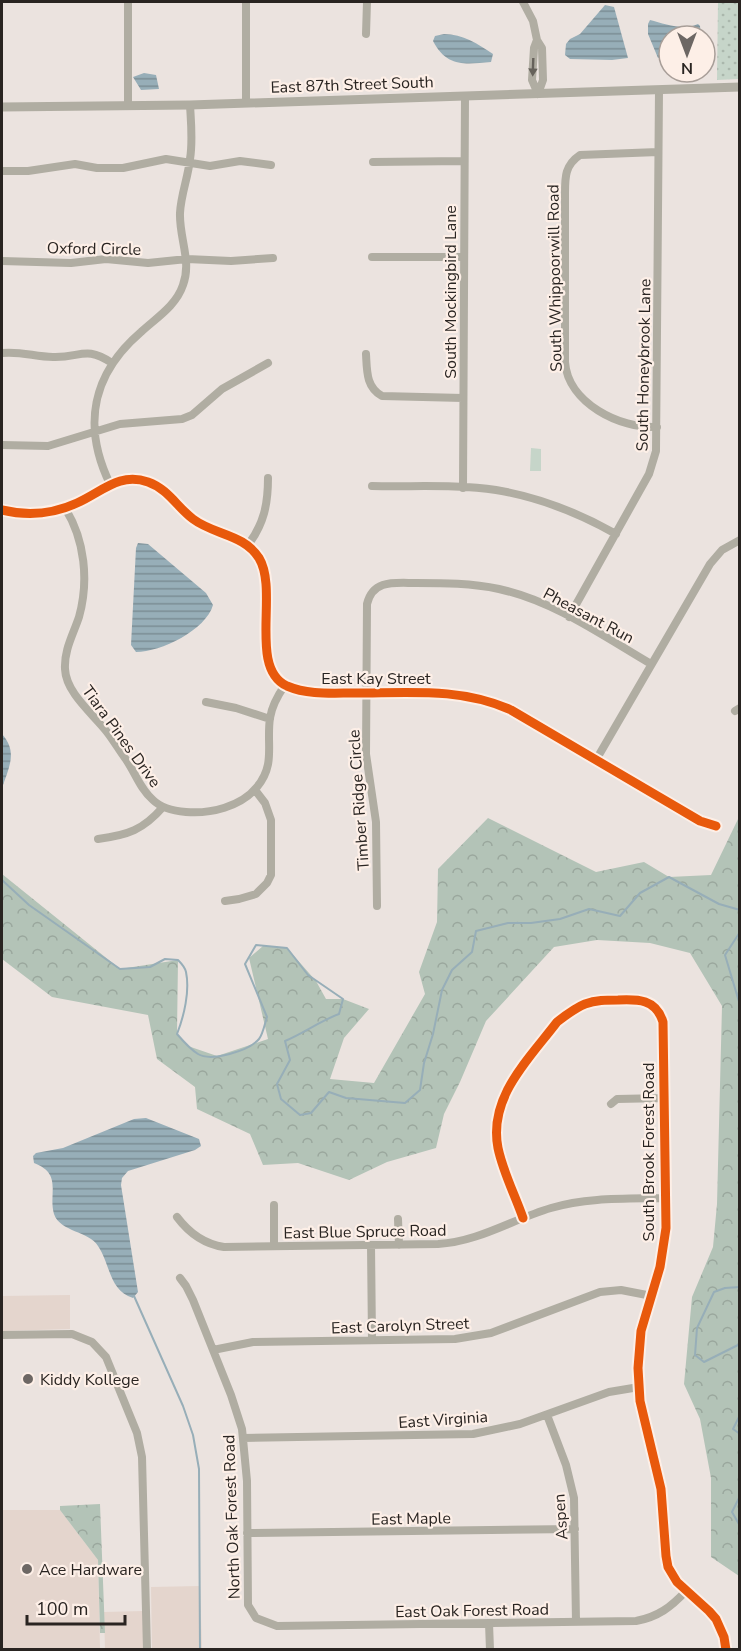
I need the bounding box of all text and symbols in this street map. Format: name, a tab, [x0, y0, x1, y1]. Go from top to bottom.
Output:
north arrow	[657, 24, 717, 84]
one-way arrow	[528, 57, 537, 76]
text: N	[681, 57, 693, 79]
street label: East 87th Street South	[270, 71, 434, 99]
street label: South Whippoorwill Road	[542, 184, 568, 372]
street label: South Mockingbird Lane	[440, 205, 462, 379]
street label: Oxford Circle	[47, 237, 141, 261]
street label: South Honeybrook Lane	[631, 278, 657, 452]
street label: Pheasant Run	[539, 583, 638, 649]
street label: East Kay Street	[321, 668, 431, 690]
street label: Tiara Pines Drive	[77, 681, 166, 792]
street label: Timber Ridge Circle	[343, 729, 375, 871]
street label: South Brook Forest Road	[638, 1063, 660, 1241]
street label: East Blue Spruce Road	[283, 1220, 447, 1244]
street label: East Carolyn Street	[331, 1313, 470, 1339]
place label: Kiddy Kollege	[40, 1369, 139, 1391]
marker: Kiddy Kollege	[21, 1372, 35, 1386]
street label: East Virginia	[398, 1406, 489, 1434]
street label: North Oak Forest Road	[218, 1434, 246, 1600]
street label: Aspen	[548, 1493, 574, 1541]
street label: East Maple	[371, 1507, 451, 1531]
place label: Ace Hardware	[39, 1559, 142, 1581]
marker: Ace Hardware	[20, 1562, 34, 1576]
scale bar	[27, 1588, 124, 1626]
text: 100 m	[36, 1597, 88, 1621]
street label: East Oak Forest Road	[395, 1599, 549, 1623]

